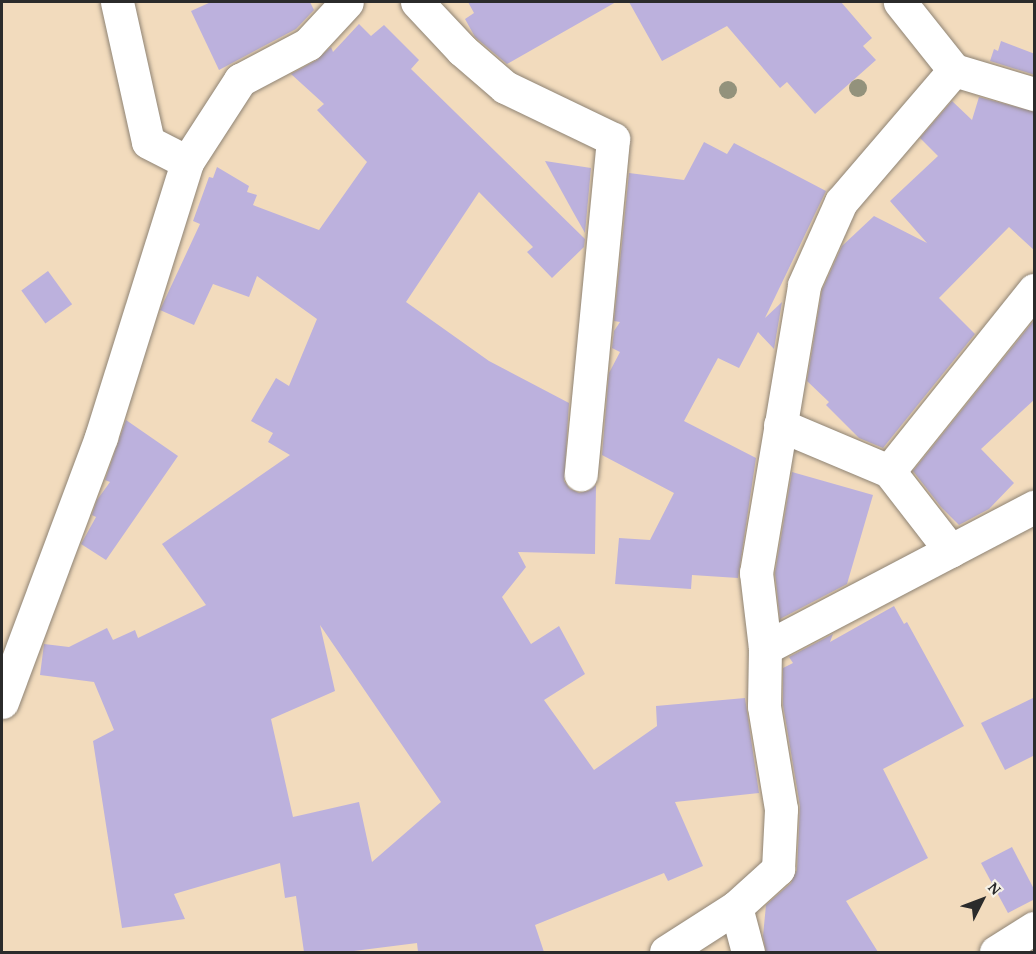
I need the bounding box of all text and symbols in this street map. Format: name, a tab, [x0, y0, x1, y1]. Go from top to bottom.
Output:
north arrow	[952, 870, 1012, 930]
text: N	[983, 876, 1008, 900]

